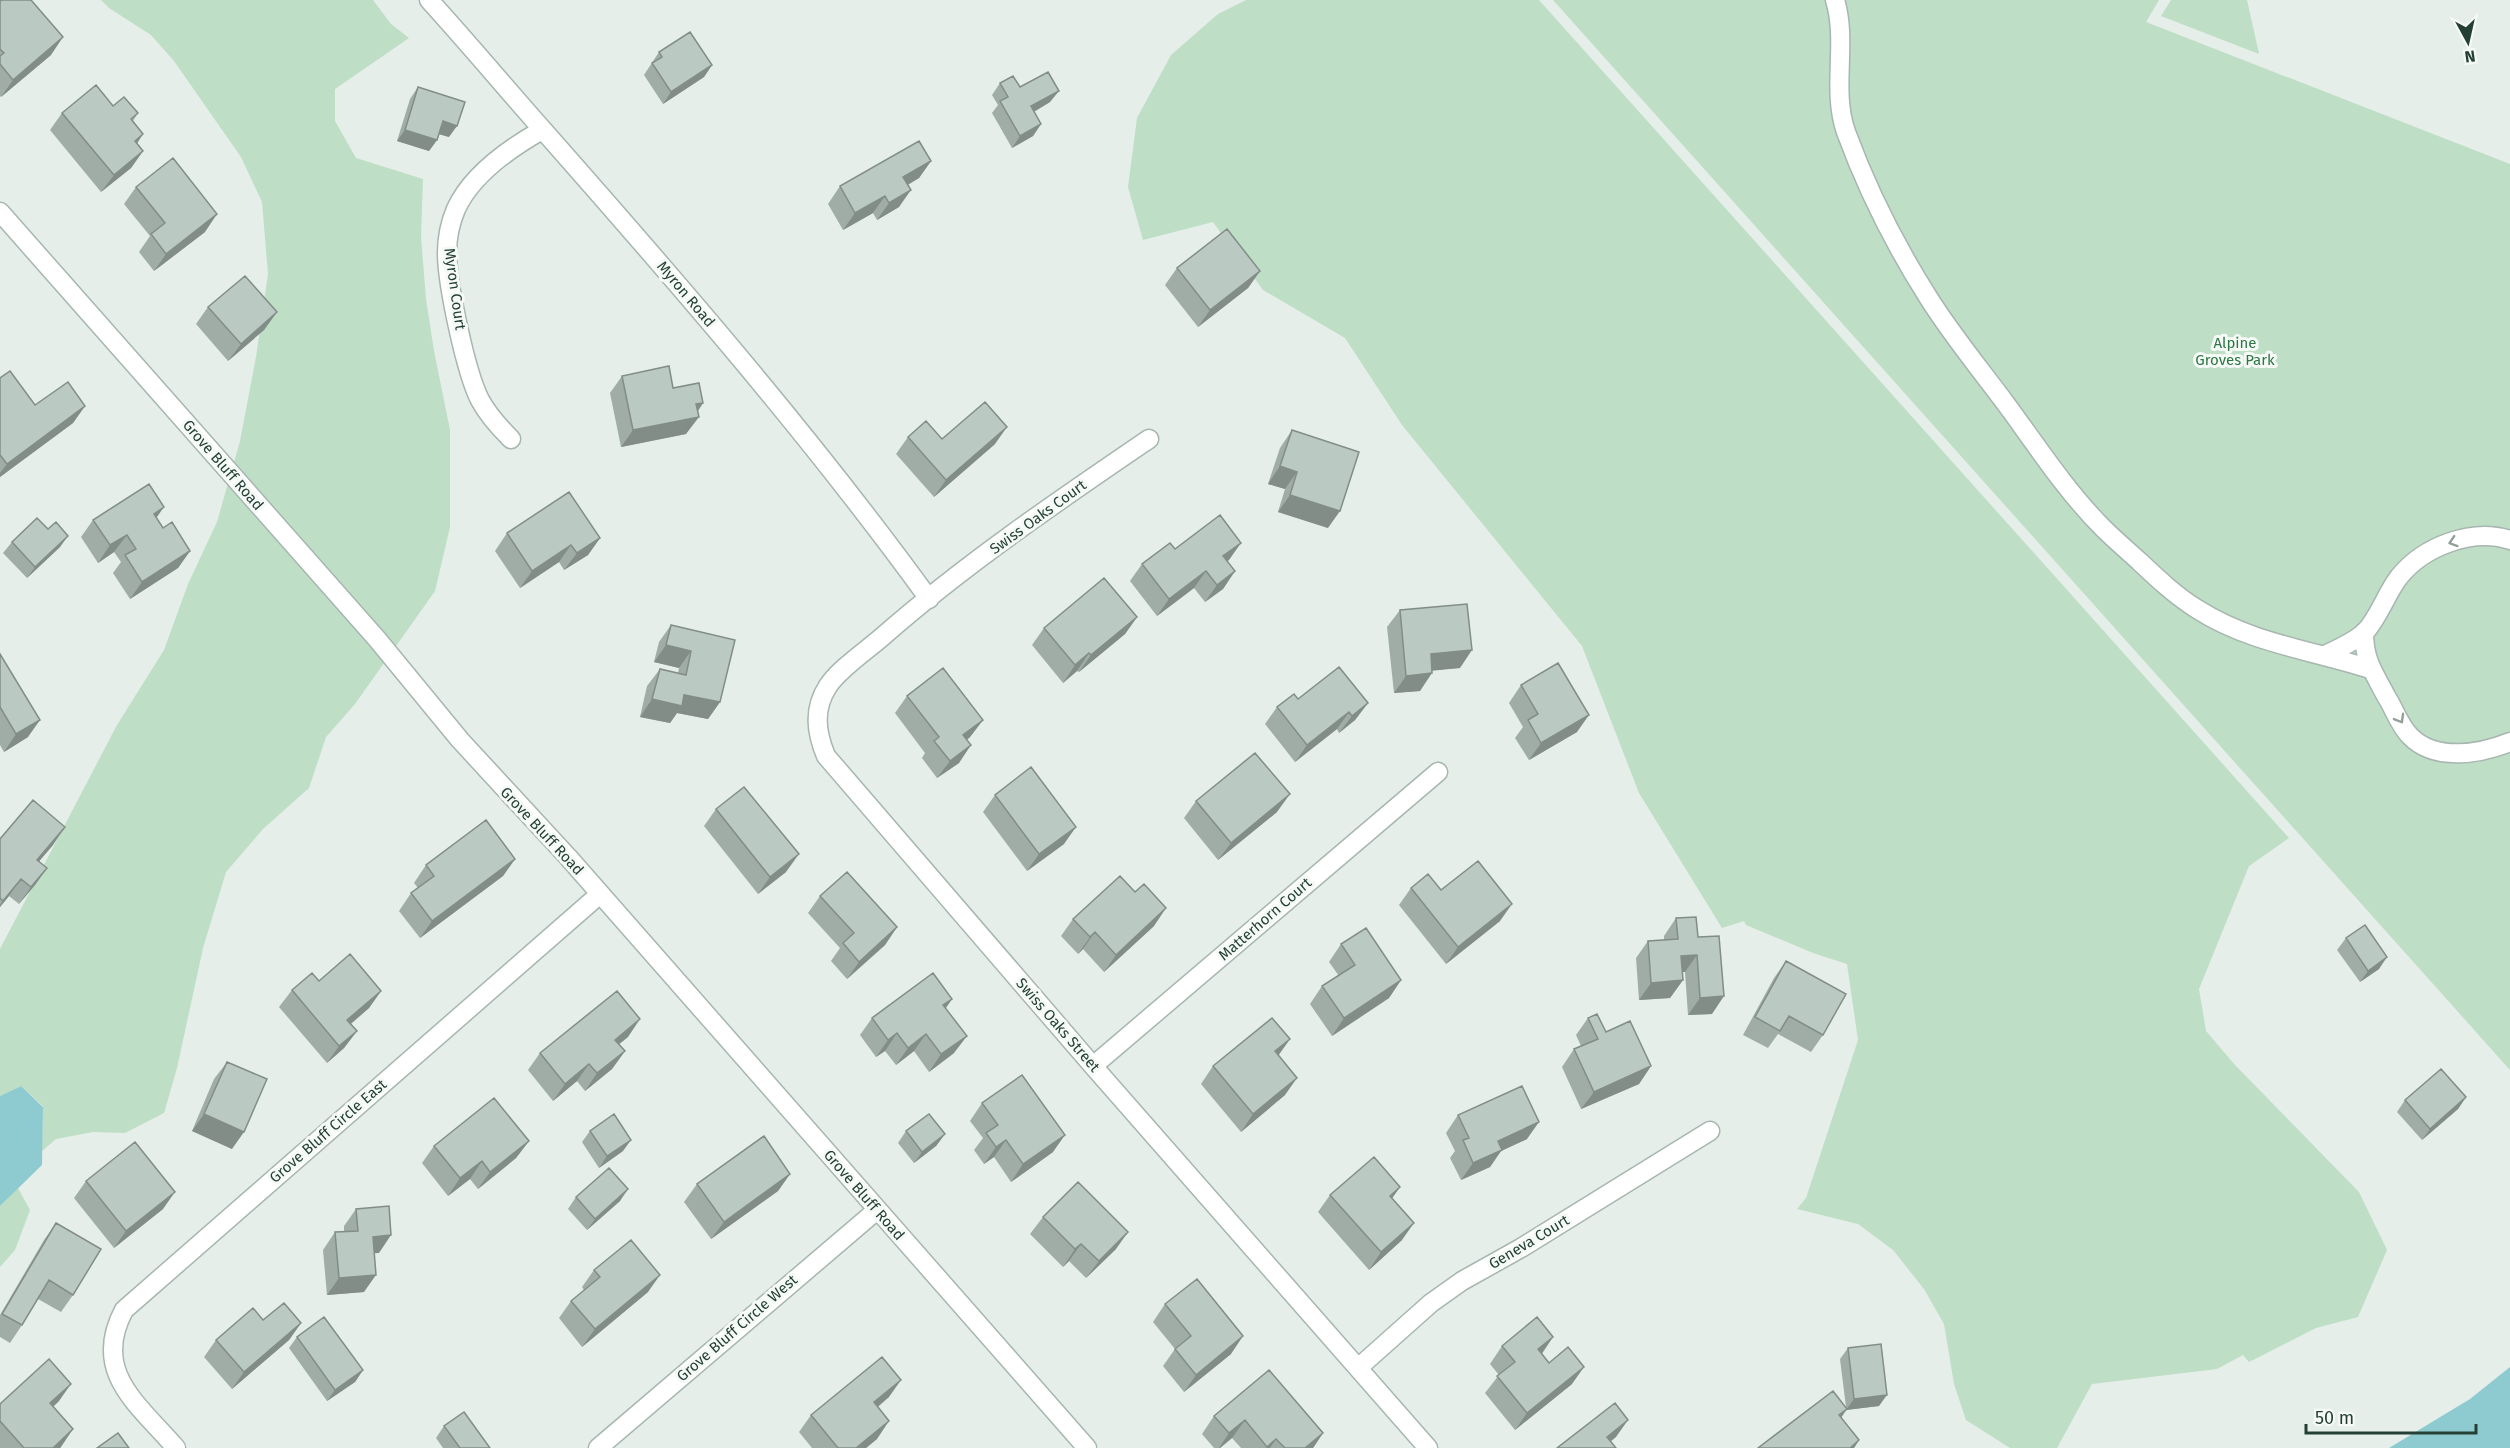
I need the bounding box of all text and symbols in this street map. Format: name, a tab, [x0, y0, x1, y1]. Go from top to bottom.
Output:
north arrow	[2438, 12, 2498, 72]
text: N	[2463, 46, 2477, 67]
street label: Myron Court	[440, 247, 470, 332]
street label: Myron Road	[653, 257, 719, 331]
park label: Alpine Groves Park	[2195, 334, 2275, 369]
street label: Grove Bluff Road	[179, 416, 267, 514]
street label: Swiss Oaks Court	[986, 476, 1090, 558]
one-way arrow	[2448, 535, 2459, 547]
one-way arrow	[2392, 713, 2404, 723]
street label: Grove Bluff Road	[497, 783, 587, 879]
street label: Matterhorn Court	[1215, 873, 1316, 964]
street label: Swiss Oaks Street	[1012, 974, 1104, 1076]
street label: Grove Bluff Circle East	[266, 1075, 391, 1187]
street label: Grove Bluff Road	[820, 1146, 908, 1244]
street label: Geneva Court	[1486, 1211, 1573, 1273]
street label: Grove Bluff Circle West	[673, 1270, 801, 1385]
scale bar	[2306, 1397, 2476, 1435]
text: 50 m	[2315, 1407, 2354, 1429]

